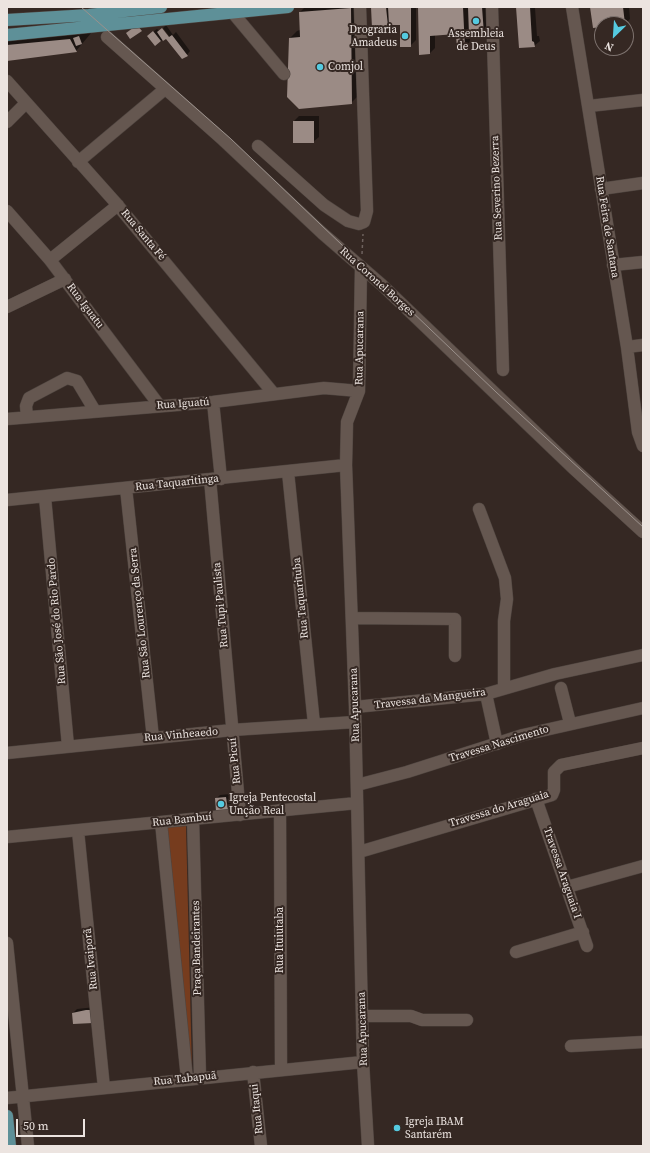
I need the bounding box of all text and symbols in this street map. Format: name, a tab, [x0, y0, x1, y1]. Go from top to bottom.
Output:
marker: Assembleia de Deus	[471, 16, 481, 26]
north arrow	[594, 16, 634, 56]
place label: Drograria Amadeus	[349, 23, 397, 49]
place label: Assembleia de Deus	[448, 27, 504, 53]
marker: Drograria Amadeus	[400, 31, 410, 41]
text: N	[602, 38, 616, 55]
place label: Comjol	[328, 60, 363, 74]
marker: Comjol	[315, 62, 325, 72]
street label: Rua Severino Bezerra	[489, 135, 505, 241]
street label: Rua Feira de Santana	[592, 175, 622, 279]
street label: Rua Santa Fé	[118, 207, 168, 263]
street label: Rua Coronel Borges	[337, 245, 417, 319]
street label: Rua Iguatu	[64, 281, 106, 331]
street label: Rua Apucarana	[353, 311, 367, 385]
street label: Rua Iguatú	[156, 396, 210, 412]
street label: Rua Taquaritinga	[135, 472, 219, 494]
street label: Rua São Lourenço da Serra	[127, 547, 153, 679]
street label: Rua São José do Rio Pardo	[45, 557, 69, 685]
street label: Rua Taquarituba	[290, 557, 312, 639]
street label: Rua Tupi Paulista	[211, 562, 231, 648]
street label: Rua Apucarana	[347, 668, 363, 742]
street label: Travessa da Mangueira	[374, 686, 486, 712]
street label: Travessa Nascimento	[448, 723, 550, 765]
street label: Rua Vinheaedo	[143, 725, 219, 745]
street label: Rua Picuí	[226, 737, 244, 785]
street label: Travessa do Araguaia	[448, 788, 550, 830]
place label: Igreja Pentecostal Unção Real	[229, 791, 316, 817]
marker: Igreja Pentecostal Unção Real	[216, 799, 226, 809]
street label: Rua Bambuí	[152, 810, 212, 830]
street label: Travessa Araguaia I	[540, 826, 584, 920]
street label: Praça Bandeirantes	[190, 900, 204, 996]
street label: Rua Ituiutaba	[273, 907, 287, 973]
street label: Rua Ivaiporã	[81, 927, 101, 991]
street label: Rua Apucarana	[355, 992, 371, 1066]
street label: Rua Tabapuã	[153, 1069, 217, 1089]
street label: Rua Itaqui	[248, 1083, 266, 1135]
scale bar	[18, 1111, 87, 1137]
place label: Igreja IBAM Santarém	[405, 1115, 464, 1141]
text: 50 m	[23, 1118, 49, 1134]
marker: Igreja IBAM Santarém	[392, 1123, 402, 1133]

